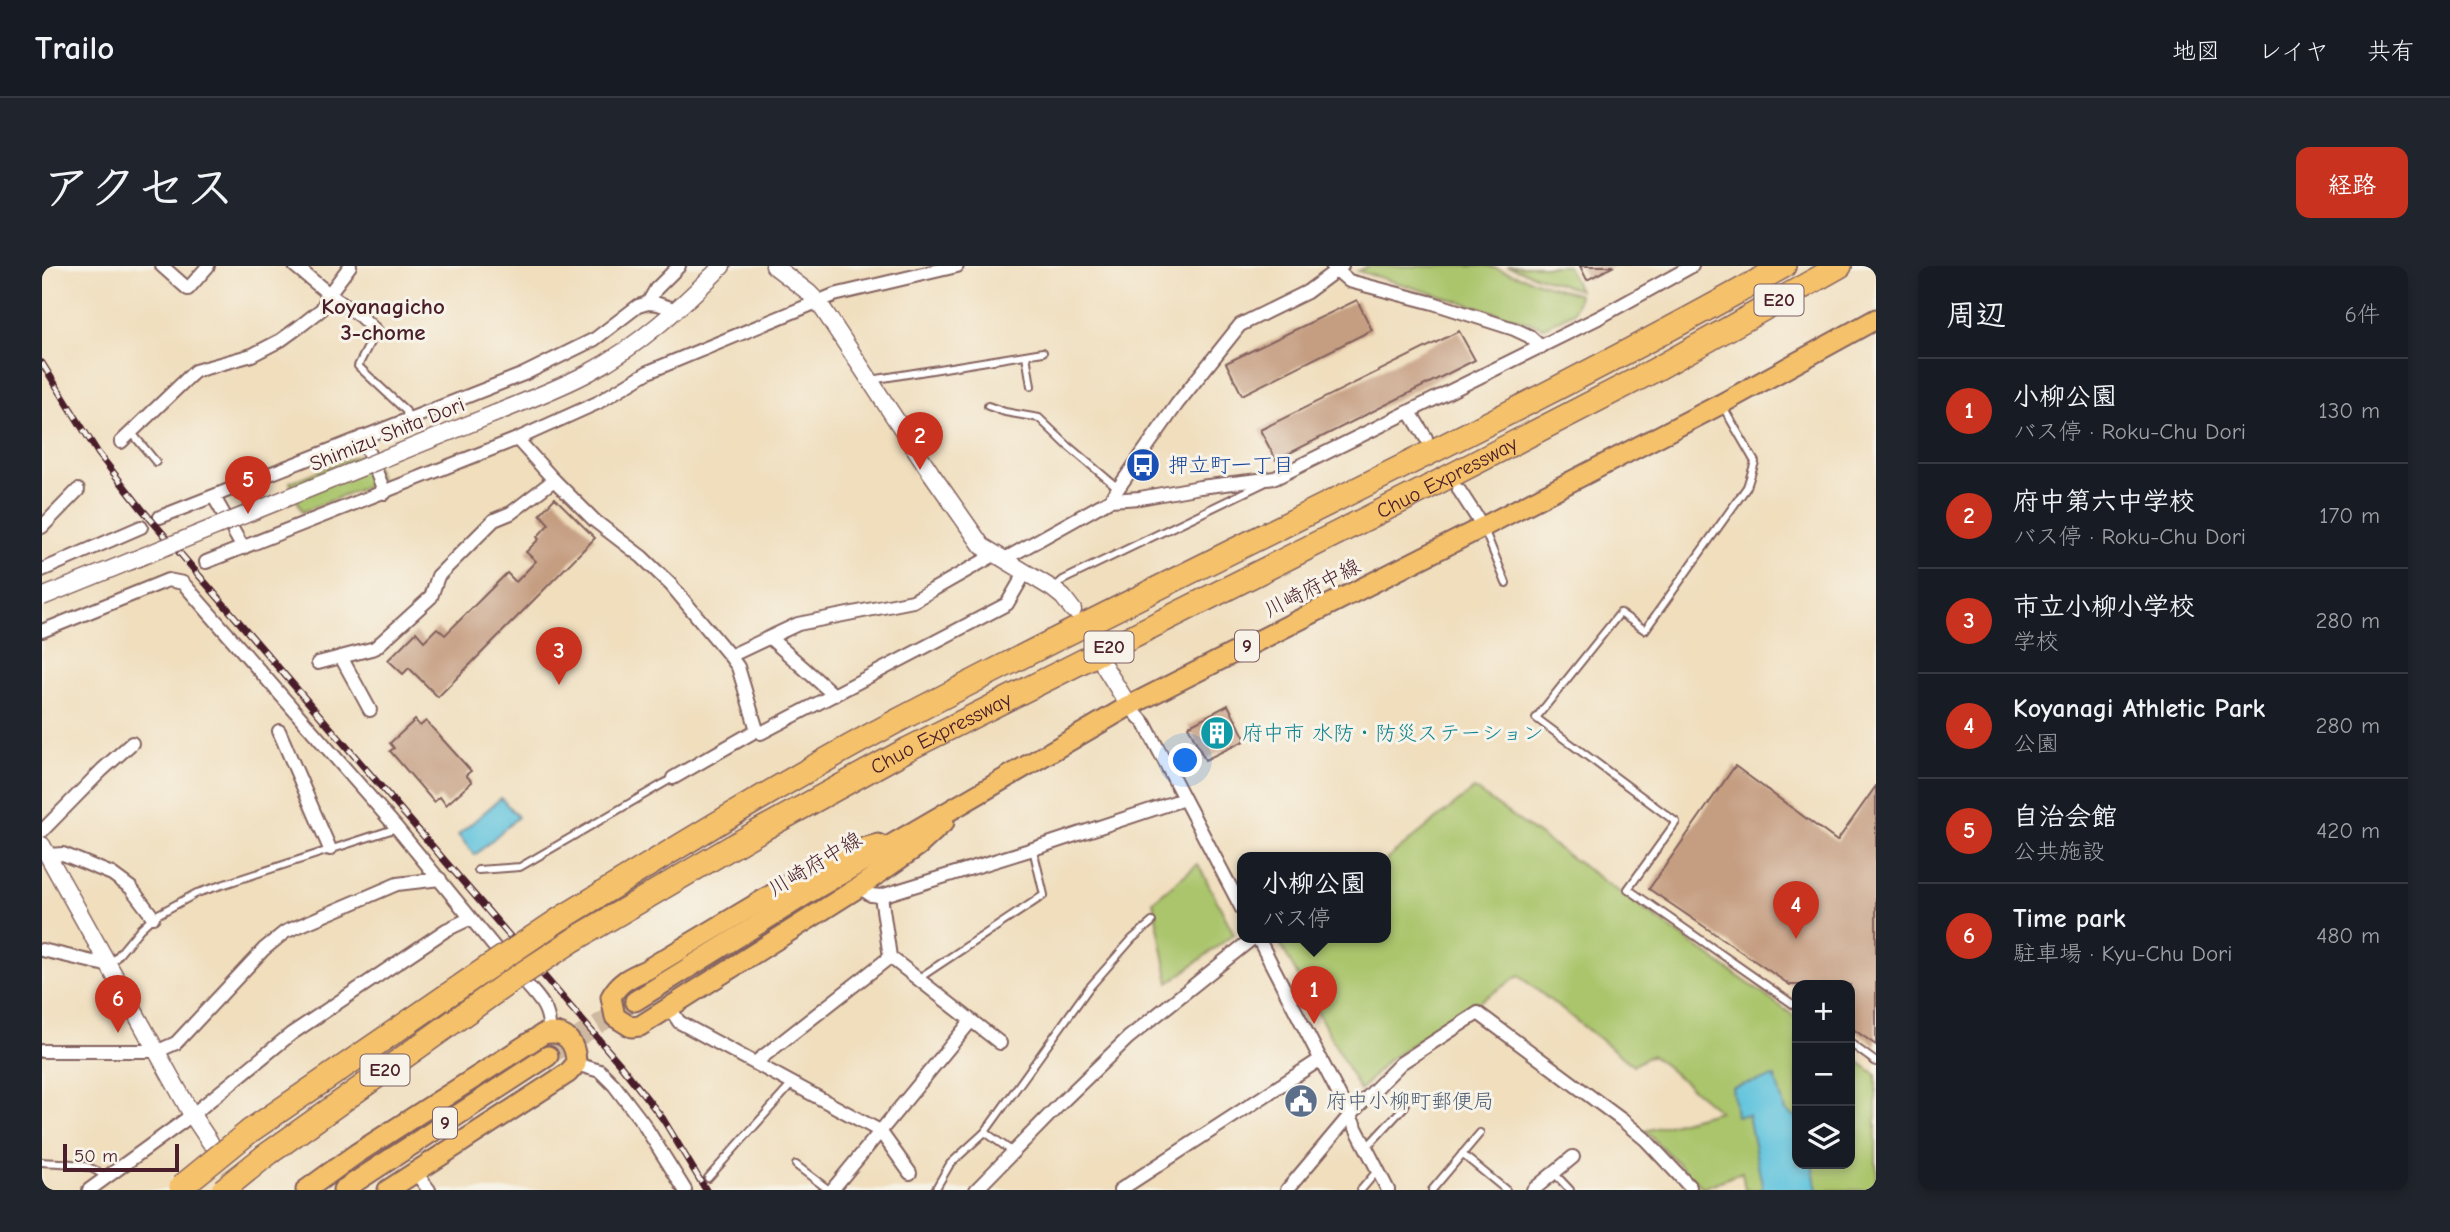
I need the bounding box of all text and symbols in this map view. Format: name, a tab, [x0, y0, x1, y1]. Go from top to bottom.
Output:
text: Trailo	[35, 29, 114, 67]
text: 地図	[2172, 37, 2220, 65]
text: レイヤ	[2258, 37, 2329, 65]
text: 共有	[2367, 37, 2415, 65]
button: 経路	[2296, 147, 2408, 218]
text: アクセス	[42, 160, 235, 216]
road number: E20	[1754, 284, 1804, 316]
district label: Koyanagicho 3-chome	[321, 293, 445, 346]
text: 周辺	[1946, 298, 2006, 333]
text: 6件	[2345, 301, 2380, 328]
text: 小柳公園	[2013, 382, 2117, 412]
street label: Shimizu Shita Dori	[306, 392, 468, 476]
text: 1	[1964, 397, 1974, 424]
text: 130 m	[2319, 397, 2380, 424]
pin: 2	[897, 412, 943, 470]
text: バス停 · Roku-Chu Dori	[2013, 418, 2246, 445]
street label: Chuo Expressway	[1372, 431, 1522, 523]
bus stop icon: 押立町一丁目	[1124, 446, 1162, 484]
place label: 押立町一丁目	[1168, 453, 1294, 477]
pin: 5	[225, 456, 271, 514]
text: 府中第六中学校	[2013, 487, 2195, 517]
text: 2	[1963, 502, 1975, 529]
text: 170 m	[2319, 502, 2380, 529]
text: バス停 · Roku-Chu Dori	[2013, 523, 2246, 550]
street label: 川崎府中線	[1260, 553, 1364, 623]
text: 市立小柳小学校	[2013, 592, 2195, 622]
text: 3	[1963, 607, 1975, 634]
text: 280 m	[2315, 607, 2380, 634]
pin: 3	[536, 627, 582, 685]
text: 学校	[2013, 628, 2059, 655]
road number: 9	[1235, 630, 1259, 662]
road number: E20	[1084, 632, 1134, 662]
street label: Chuo Expressway	[866, 687, 1016, 779]
text: Koyanagi Athletic Park	[2013, 694, 2265, 724]
text: 4	[1964, 712, 1974, 739]
text: 280 m	[2315, 712, 2380, 739]
building icon: 府中市 水防・防災ステーション	[1198, 714, 1236, 752]
place label: 府中市 水防・防災ステーション	[1242, 721, 1544, 745]
text: 公園	[2013, 730, 2059, 757]
your location	[1168, 743, 1202, 777]
text: 自治会館	[2013, 802, 2117, 832]
text: 5	[1963, 817, 1975, 844]
text: 420 m	[2316, 817, 2380, 844]
street label: 川崎府中線	[764, 827, 866, 901]
text: 公共施設	[2013, 838, 2105, 865]
popup	[1237, 852, 1391, 943]
text: 小柳公園	[1262, 869, 1366, 899]
pin: 4	[1773, 881, 1819, 939]
text: Time park	[2013, 904, 2126, 934]
text: バス停	[1262, 905, 1331, 932]
text: 6	[1963, 922, 1975, 949]
text: 480 m	[2316, 922, 2380, 949]
text: 駐車場 · Kyu-Chu Dori	[2013, 940, 2232, 967]
pin: 1	[1291, 966, 1337, 1024]
pin: 6	[95, 975, 141, 1033]
map controls	[1792, 980, 1855, 1169]
button: +	[1792, 980, 1855, 1043]
button: −	[1792, 1043, 1855, 1106]
road number: E20	[360, 1055, 410, 1086]
public building icon: 府中小柳町郵便局	[1282, 1082, 1320, 1120]
place label: 府中小柳町郵便局	[1326, 1089, 1494, 1113]
button: layers	[1792, 1106, 1855, 1169]
road number: 9	[433, 1108, 457, 1138]
scale bar	[63, 1141, 178, 1173]
text: 50 m	[74, 1145, 118, 1167]

